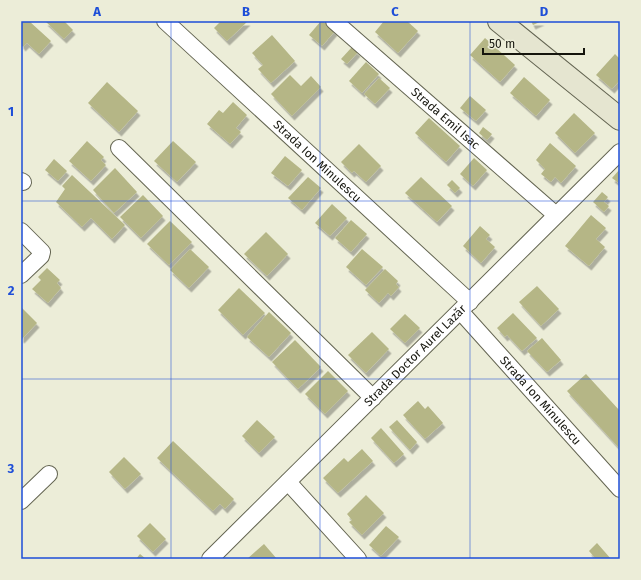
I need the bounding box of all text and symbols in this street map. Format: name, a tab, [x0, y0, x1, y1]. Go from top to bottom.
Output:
text: A	[92, 4, 101, 19]
text: B	[242, 4, 250, 19]
text: C	[391, 4, 399, 19]
text: D	[540, 4, 549, 19]
scale bar	[483, 30, 584, 56]
text: 50 m	[489, 37, 515, 51]
street label: Strada Emil Isac	[408, 85, 483, 152]
text: 1	[8, 104, 14, 119]
street label: Strada Ion Minulescu	[270, 117, 364, 205]
text: 2	[8, 283, 15, 298]
street label: Strada Doctor Aurel Lazăr	[361, 302, 469, 409]
street label: Strada Ion Minulescu	[497, 353, 584, 448]
text: 3	[7, 461, 15, 476]

